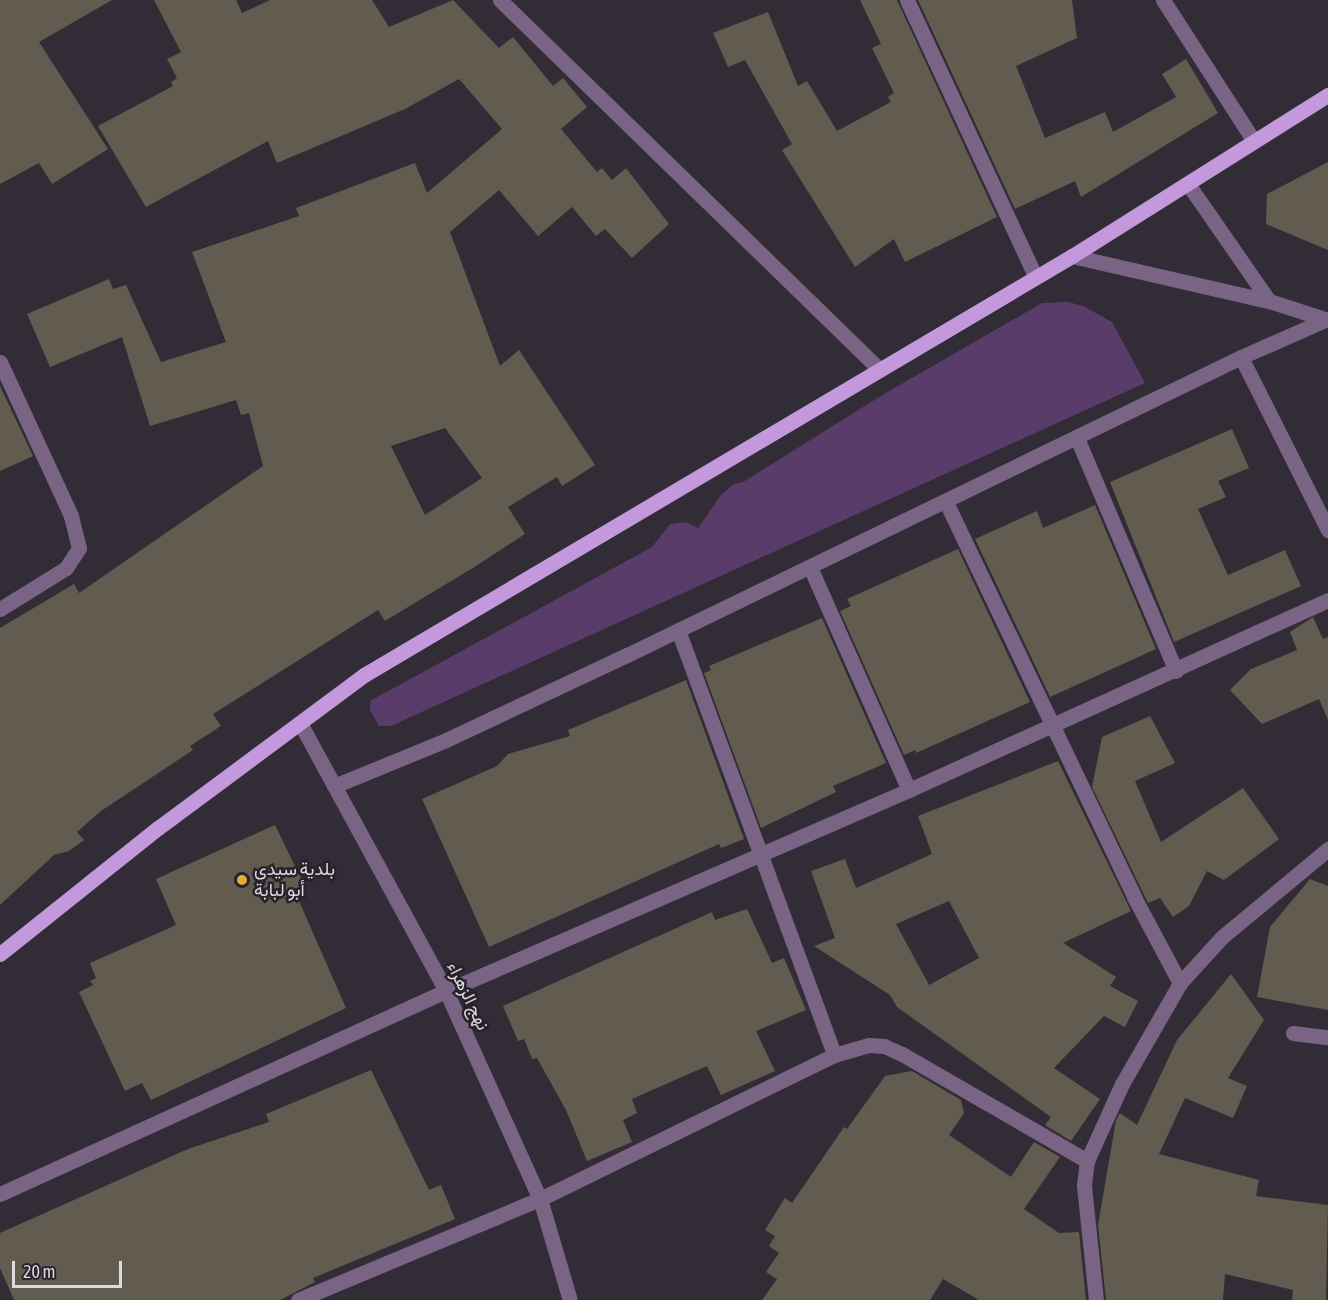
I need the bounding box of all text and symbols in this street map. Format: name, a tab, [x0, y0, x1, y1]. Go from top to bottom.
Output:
place label: بلدية سيدي أبو لبابة	[254, 859, 335, 902]
marker: بلدية سيدي أبو لبابة	[235, 873, 249, 887]
street label: نهج الزهراء	[442, 958, 494, 1034]
scale bar	[15, 1249, 124, 1287]
text: 20 m	[23, 1261, 55, 1282]

